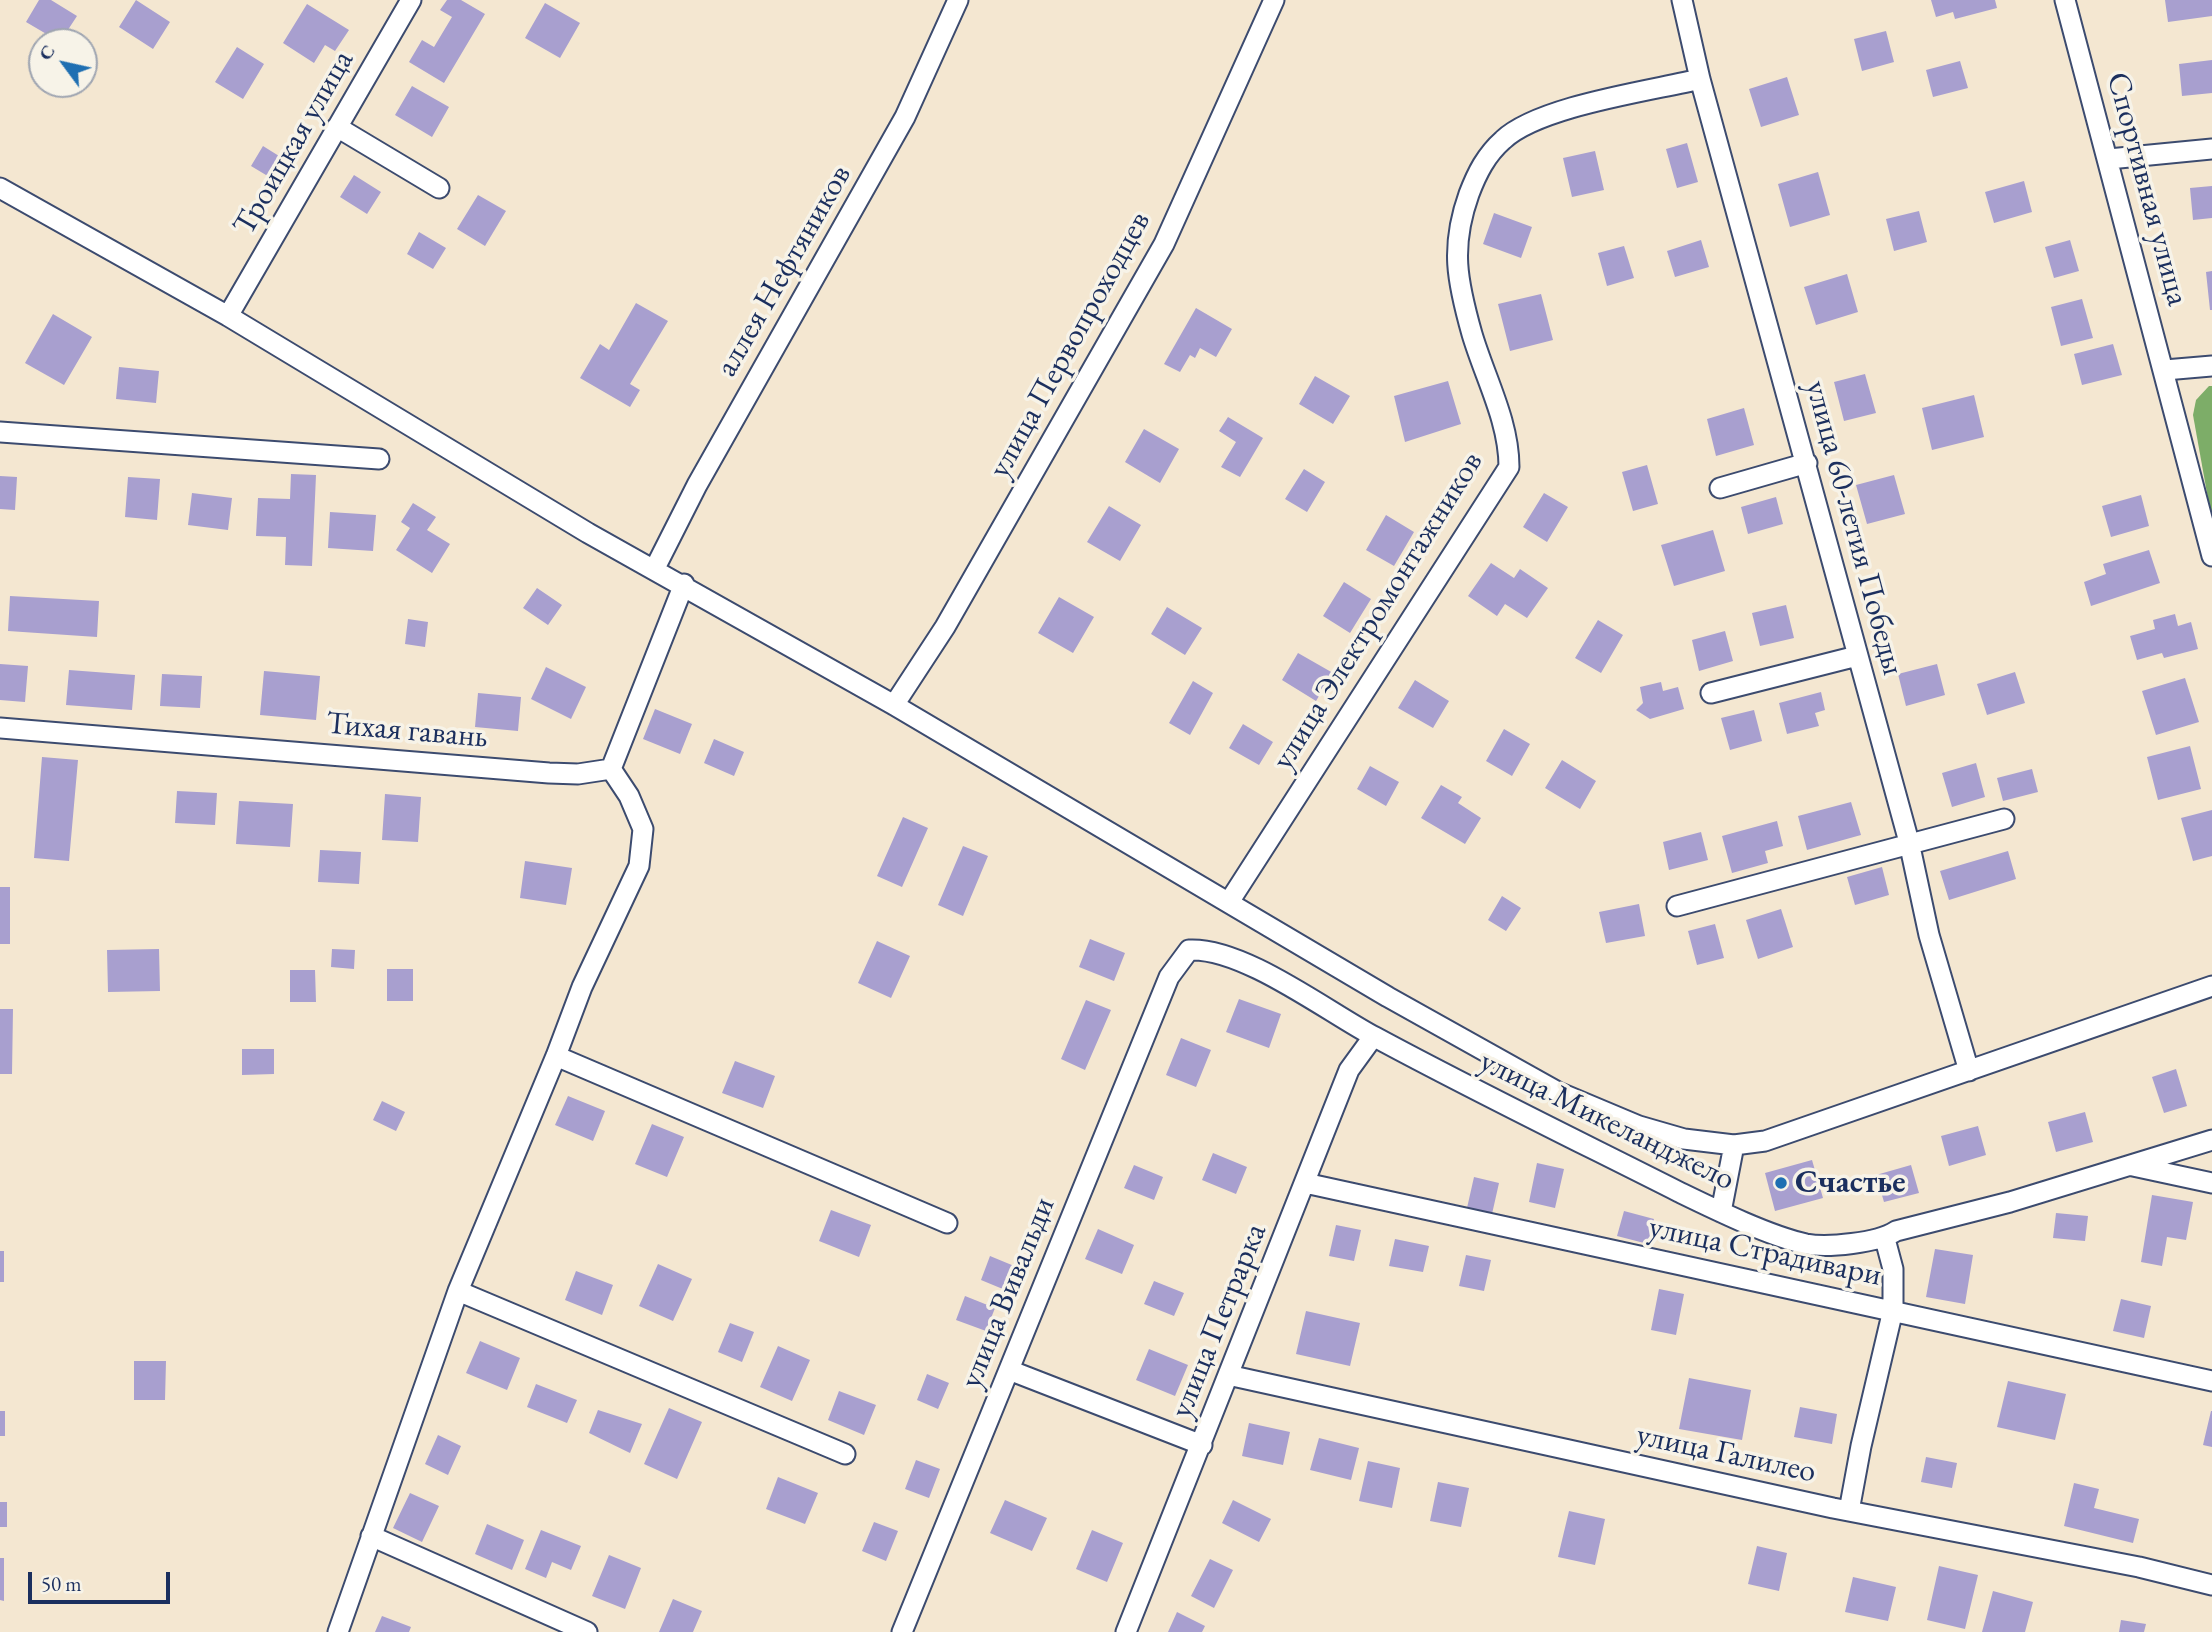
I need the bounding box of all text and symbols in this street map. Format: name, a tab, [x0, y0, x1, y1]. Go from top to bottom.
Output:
north arrow	[28, 28, 98, 98]
text: С	[32, 40, 61, 65]
street label: Троицкая улица	[226, 44, 362, 242]
street label: Спортивная улица	[2097, 68, 2197, 310]
street label: аллея Нефтяников	[708, 158, 860, 384]
street label: улица Первопроходцев	[981, 205, 1159, 485]
street label: улица 60-летия Победы	[1796, 377, 1912, 679]
street label: улица Электромонтажников	[1264, 445, 1492, 777]
street label: Тихая гавань	[325, 705, 489, 757]
street label: улица Микеланджело	[1473, 1043, 1741, 1199]
place label: Счастье	[1795, 1164, 1906, 1202]
marker: Счастье	[1773, 1175, 1789, 1191]
street label: улица Вивальди	[952, 1192, 1064, 1394]
street label: улица Страдивари	[1645, 1209, 1885, 1295]
street label: улица Петрарка	[1163, 1218, 1275, 1424]
street label: улица Галилео	[1633, 1416, 1819, 1492]
scale bar	[32, 1558, 173, 1602]
text: 50 m	[41, 1570, 82, 1597]

